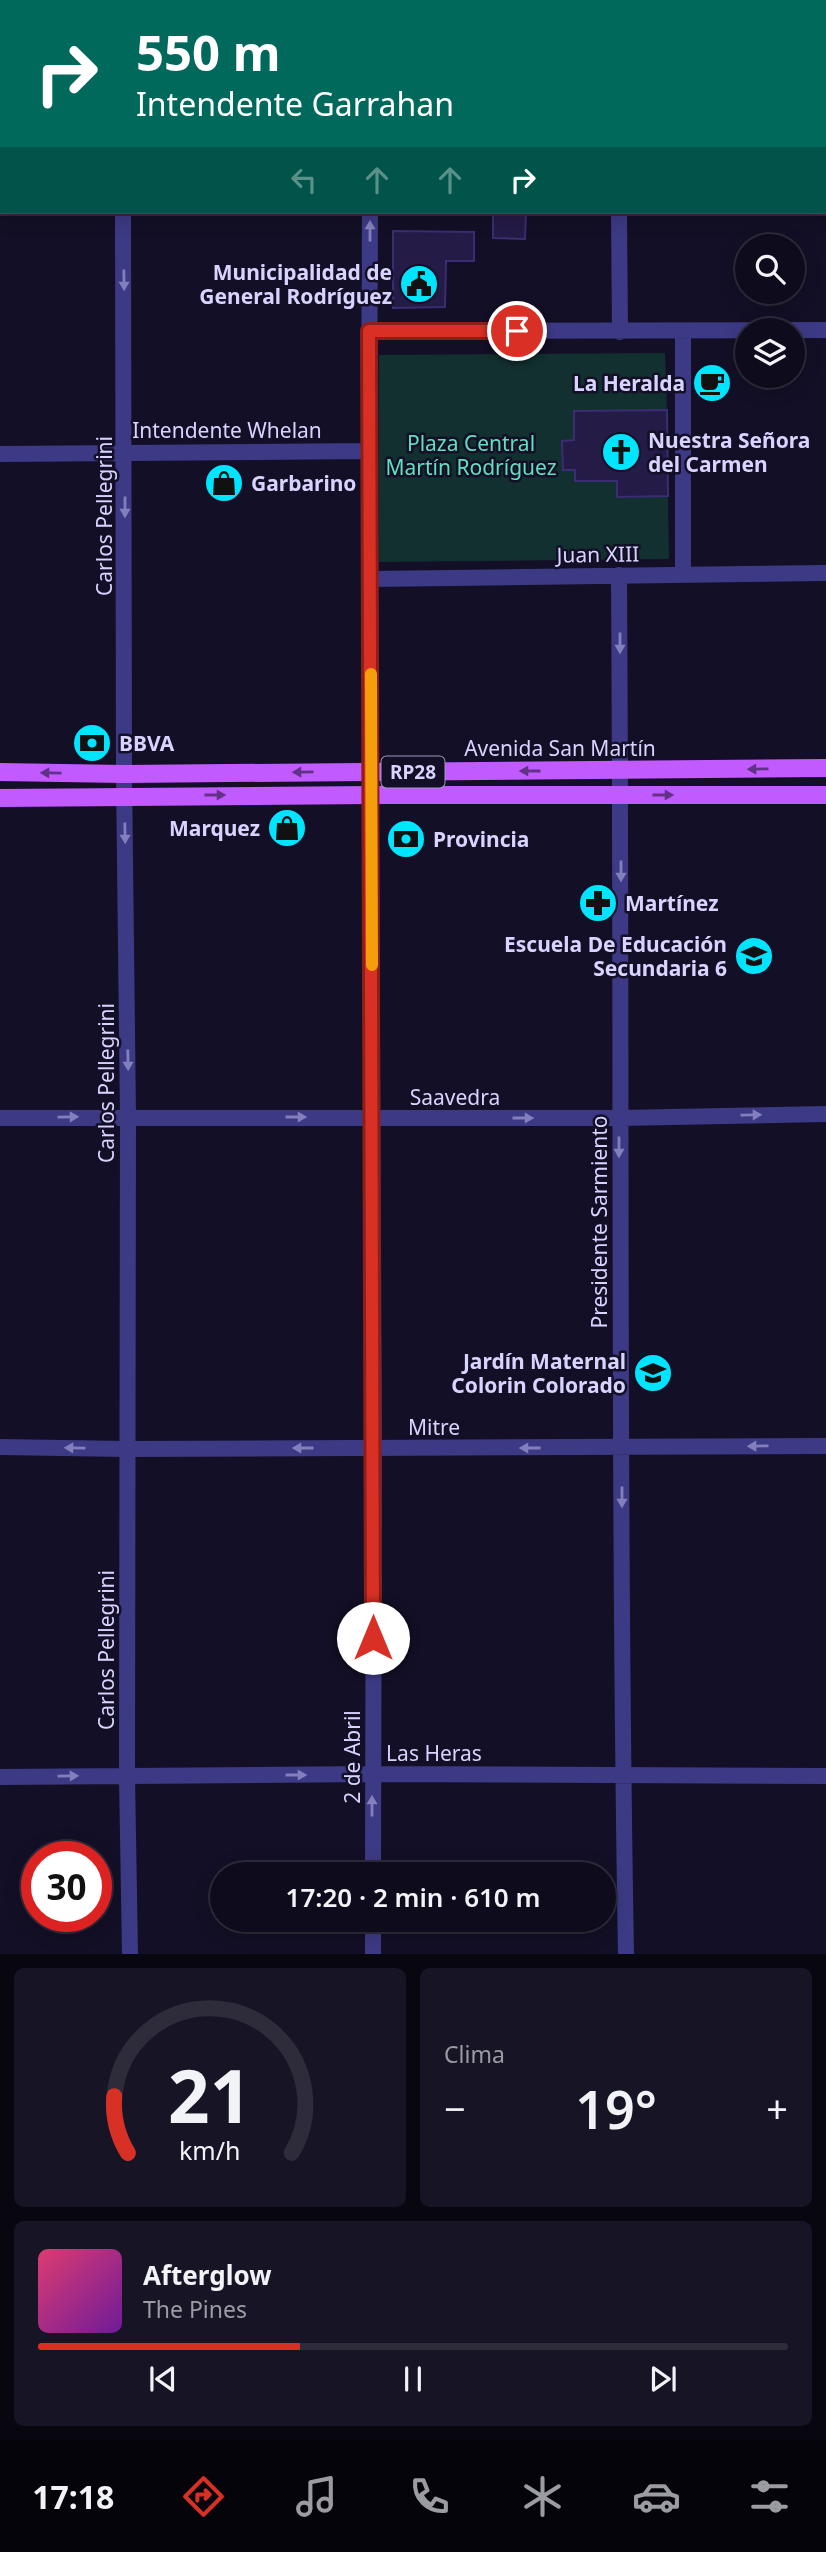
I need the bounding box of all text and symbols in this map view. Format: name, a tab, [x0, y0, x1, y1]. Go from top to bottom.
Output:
text: 550 m	[136, 19, 281, 85]
icon: right	[21, 28, 112, 119]
text: Intendente Garrahan	[136, 82, 454, 125]
icon: left	[285, 161, 323, 199]
icon: ahead	[358, 161, 396, 199]
icon: ahead	[431, 161, 469, 199]
icon: right	[504, 161, 542, 199]
one-way arrow	[364, 220, 376, 242]
map controls	[735, 234, 805, 388]
button: search	[735, 234, 805, 304]
place label: Municipalidad de General Rodríguez	[199, 258, 392, 310]
public building icon: Municipalidad de General Rodríguez	[398, 263, 440, 305]
one-way arrow	[118, 269, 130, 291]
pin	[487, 301, 547, 361]
icon: arrive	[498, 312, 536, 350]
button: layers	[735, 318, 805, 388]
cafe icon: La Heralda	[691, 362, 733, 404]
place label: La Heralda	[573, 369, 685, 397]
street label: Intendente Whelan	[132, 416, 322, 444]
place label: Nuestra Señora del Carmen	[648, 426, 810, 478]
park label: Plaza Central Martín Rodríguez	[385, 429, 557, 481]
church icon: Nuestra Señora del Carmen	[600, 431, 642, 473]
street label: Carlos Pellegrini	[90, 436, 118, 596]
shop icon: Garbarino	[203, 462, 245, 504]
place label: Garbarino	[251, 469, 356, 497]
one-way arrow	[119, 497, 131, 519]
street label: Juan XIII	[554, 539, 640, 569]
one-way arrow	[614, 633, 626, 655]
bank icon: BBVA	[71, 722, 113, 764]
place label: BBVA	[119, 729, 175, 757]
street label: Avenida San Martín	[464, 734, 656, 762]
road number: RP28	[382, 757, 444, 788]
one-way arrow	[747, 763, 769, 775]
one-way arrow	[519, 765, 541, 777]
one-way arrow	[292, 766, 314, 778]
one-way arrow	[40, 767, 62, 778]
one-way arrow	[204, 789, 226, 801]
one-way arrow	[652, 789, 674, 801]
shop icon: Marquez	[266, 807, 308, 849]
place label: Marquez	[169, 814, 260, 842]
bank icon: Provincia	[385, 818, 427, 860]
one-way arrow	[119, 822, 131, 844]
place label: Provincia	[433, 825, 529, 853]
one-way arrow	[615, 860, 627, 882]
pharmacy icon: Martínez	[577, 882, 619, 924]
place label: Martínez	[625, 889, 719, 917]
place label: Escuela De Educación Secundaria 6	[504, 930, 727, 982]
school or university icon: Escuela De Educación Secundaria 6	[733, 935, 775, 977]
street label: Carlos Pellegrini	[92, 1003, 120, 1163]
one-way arrow	[122, 1050, 133, 1072]
street label: Saavedra	[410, 1083, 500, 1111]
one-way arrow	[740, 1109, 762, 1121]
one-way arrow	[57, 1111, 79, 1123]
one-way arrow	[285, 1112, 307, 1123]
one-way arrow	[512, 1112, 534, 1124]
street label: Presidente Sarmiento	[585, 1115, 613, 1329]
one-way arrow	[613, 1137, 625, 1159]
place label: Jardín Maternal Colorin Colorado	[451, 1347, 626, 1399]
school or university icon: Jardín Maternal Colorin Colorado	[632, 1352, 674, 1394]
street label: Mitre	[408, 1413, 460, 1441]
one-way arrow	[747, 1441, 769, 1452]
one-way arrow	[64, 1442, 86, 1454]
one-way arrow	[292, 1442, 314, 1454]
one-way arrow	[519, 1442, 541, 1454]
one-way arrow	[616, 1486, 628, 1508]
street label: Carlos Pellegrini	[92, 1570, 120, 1730]
position arrow	[336, 1601, 410, 1675]
street label: 2 de Abril	[338, 1710, 366, 1804]
street label: Las Heras	[386, 1739, 482, 1767]
one-way arrow	[285, 1769, 307, 1781]
one-way arrow	[57, 1771, 79, 1782]
one-way arrow	[366, 1795, 378, 1817]
speed limit sign: 30	[21, 1841, 112, 1932]
text: 17:20 · 2 min · 610 m	[286, 1879, 540, 1915]
text: Clima	[444, 2038, 505, 2070]
text: 21	[168, 2046, 252, 2145]
text: 19°	[575, 2073, 657, 2144]
text: −	[444, 2082, 466, 2134]
text: +	[766, 2082, 788, 2134]
text: km/h	[179, 2133, 241, 2167]
text: Afterglow	[143, 2257, 271, 2293]
text: The Pines	[143, 2293, 247, 2325]
icon: previous	[144, 2360, 182, 2398]
icon: pause	[394, 2360, 432, 2398]
icon: next	[644, 2360, 682, 2398]
icon: directions	[179, 2472, 228, 2521]
icon: music	[292, 2472, 341, 2521]
icon: phone	[405, 2472, 454, 2521]
icon: climate	[518, 2472, 567, 2521]
icon: car	[632, 2472, 681, 2521]
icon: filters	[745, 2472, 794, 2521]
text: 17:18	[32, 2475, 114, 2518]

